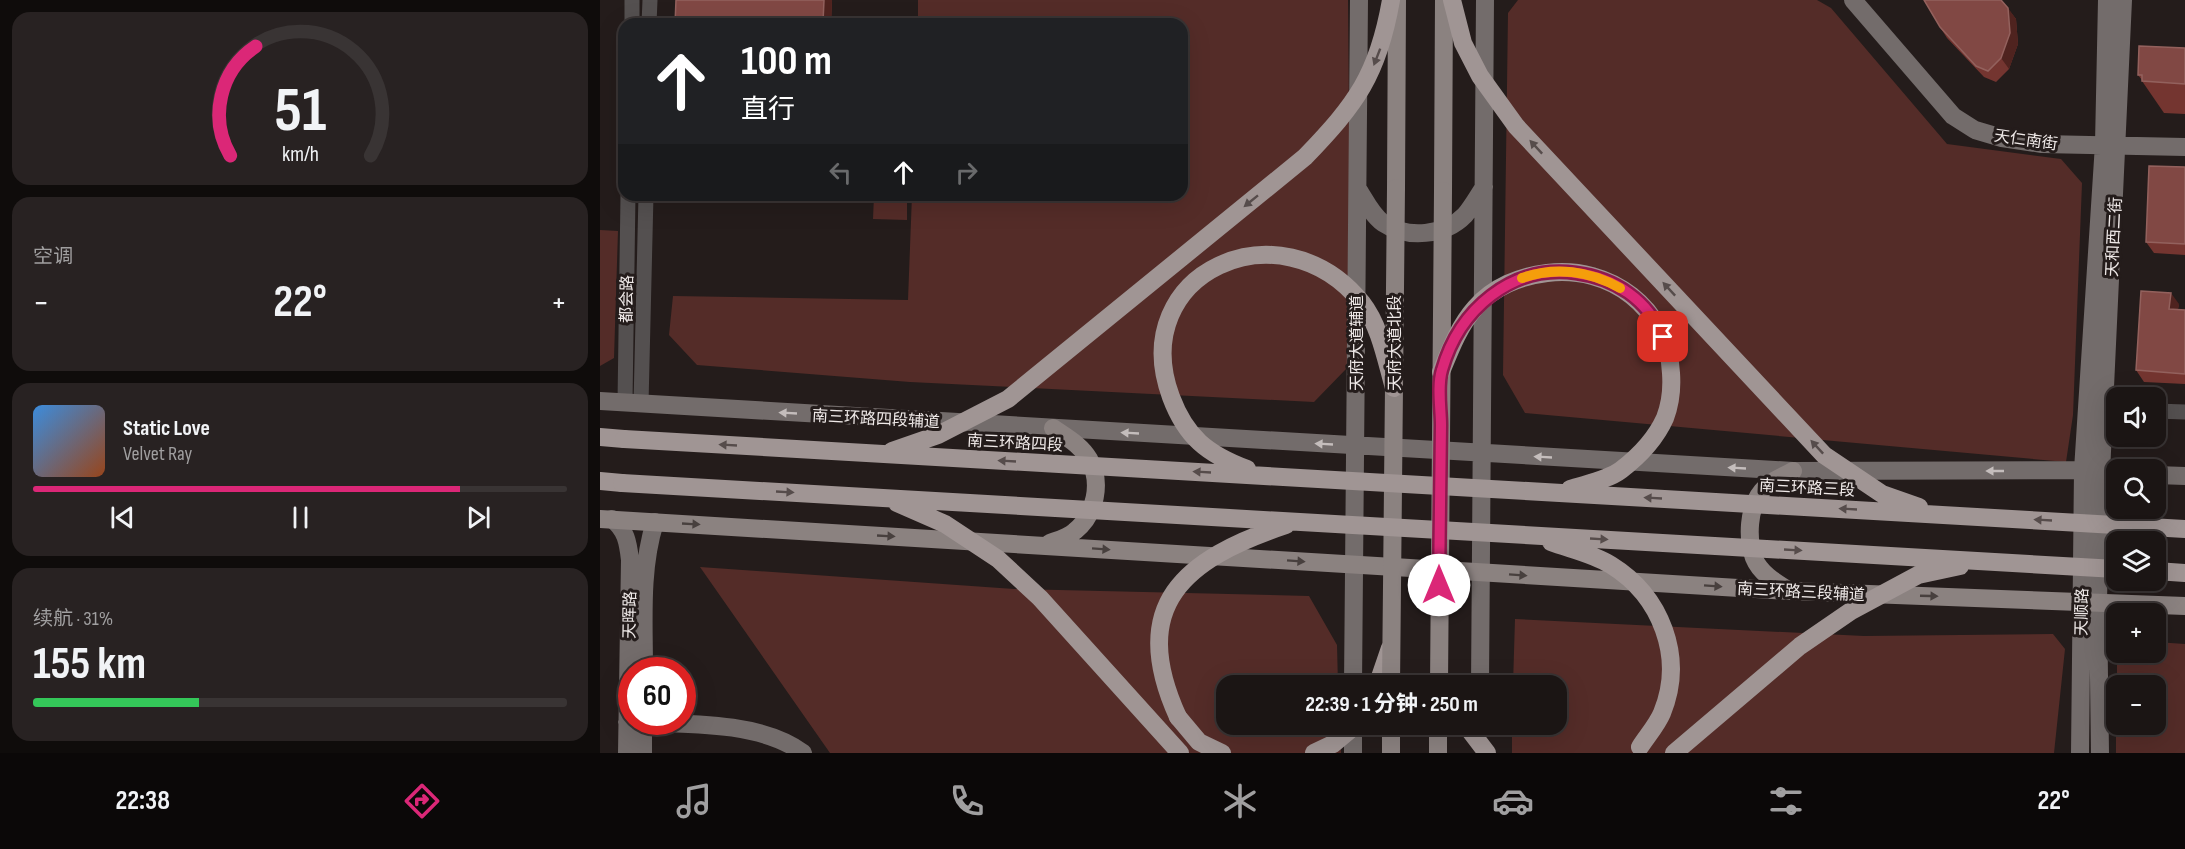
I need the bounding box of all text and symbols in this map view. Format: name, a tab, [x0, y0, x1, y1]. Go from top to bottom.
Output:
text: 100 m	[741, 36, 832, 87]
icon: ahead	[642, 42, 720, 120]
one-way arrow	[1372, 48, 1382, 66]
text: 51	[274, 74, 326, 149]
text: 直行	[741, 94, 795, 126]
street label: 天仁南街	[1993, 127, 2059, 154]
one-way arrow	[1530, 140, 1543, 155]
text: km/h	[281, 142, 319, 167]
icon: left	[824, 156, 857, 189]
icon: ahead	[887, 156, 920, 189]
icon: right	[950, 156, 983, 189]
one-way arrow	[1244, 194, 1259, 207]
street label: 天和西二街	[2103, 197, 2126, 278]
text: 空调	[33, 245, 73, 269]
text: 22°	[273, 275, 327, 330]
street label: 都会路	[618, 275, 637, 323]
text: −	[33, 283, 49, 323]
text: +	[551, 283, 567, 323]
one-way arrow	[1663, 283, 1677, 297]
street label: 天府大道辅道	[1348, 295, 1367, 391]
street label: 天府大道北段	[1386, 295, 1405, 391]
pin	[1637, 311, 1688, 362]
icon: arrive	[1646, 320, 1679, 353]
map controls	[2106, 387, 2166, 735]
button: sound	[2106, 387, 2166, 447]
street label: 南三环路四段辅道	[812, 407, 940, 432]
one-way arrow	[779, 408, 798, 417]
text: Static Love	[123, 415, 210, 442]
one-way arrow	[1120, 428, 1139, 437]
street label: 南三环路四段	[966, 431, 1063, 455]
one-way arrow	[1315, 439, 1334, 449]
one-way arrow	[719, 440, 738, 450]
one-way arrow	[1811, 440, 1824, 455]
text: Velvet Ray	[123, 442, 192, 466]
one-way arrow	[1533, 452, 1552, 461]
one-way arrow	[997, 456, 1016, 466]
button: search	[2106, 459, 2166, 519]
one-way arrow	[1728, 463, 1747, 473]
one-way arrow	[1986, 466, 2005, 476]
one-way arrow	[1192, 468, 1211, 477]
street label: 南三环路三段	[1758, 476, 1855, 500]
one-way arrow	[776, 488, 795, 497]
one-way arrow	[1644, 494, 1663, 503]
icon: previous	[106, 501, 139, 534]
icon: pause	[284, 501, 317, 534]
icon: next	[462, 501, 495, 534]
one-way arrow	[1839, 505, 1858, 514]
one-way arrow	[2033, 516, 2052, 525]
one-way arrow	[681, 519, 700, 528]
one-way arrow	[876, 531, 895, 540]
button: layers	[2106, 531, 2166, 591]
one-way arrow	[1589, 535, 1608, 544]
one-way arrow	[1092, 544, 1111, 554]
one-way arrow	[1784, 546, 1803, 555]
position arrow	[1407, 553, 1471, 617]
one-way arrow	[1286, 556, 1305, 565]
one-way arrow	[1509, 570, 1528, 579]
street label: 南三环路三段辅道	[1737, 580, 1865, 605]
one-way arrow	[1703, 582, 1722, 591]
street label: 天顺路	[2073, 588, 2092, 636]
street label: 天晖路	[621, 591, 640, 639]
one-way arrow	[1919, 591, 1938, 601]
button: +	[2106, 603, 2166, 663]
text: 续航 · 31%	[33, 607, 113, 631]
text: 155 km	[33, 637, 146, 692]
speed limit sign: 60	[618, 657, 696, 735]
button: −	[2106, 675, 2166, 735]
text: 22:39 · 1 分钟 · 250 m	[1305, 691, 1478, 718]
icon: directions	[401, 780, 443, 822]
icon: music	[673, 780, 715, 822]
icon: phone	[946, 780, 988, 822]
icon: climate	[1219, 780, 1261, 822]
icon: car	[1492, 780, 1534, 822]
icon: filters	[1765, 780, 1807, 822]
text: 22:38	[115, 785, 170, 817]
text: 22°	[2037, 785, 2070, 817]

